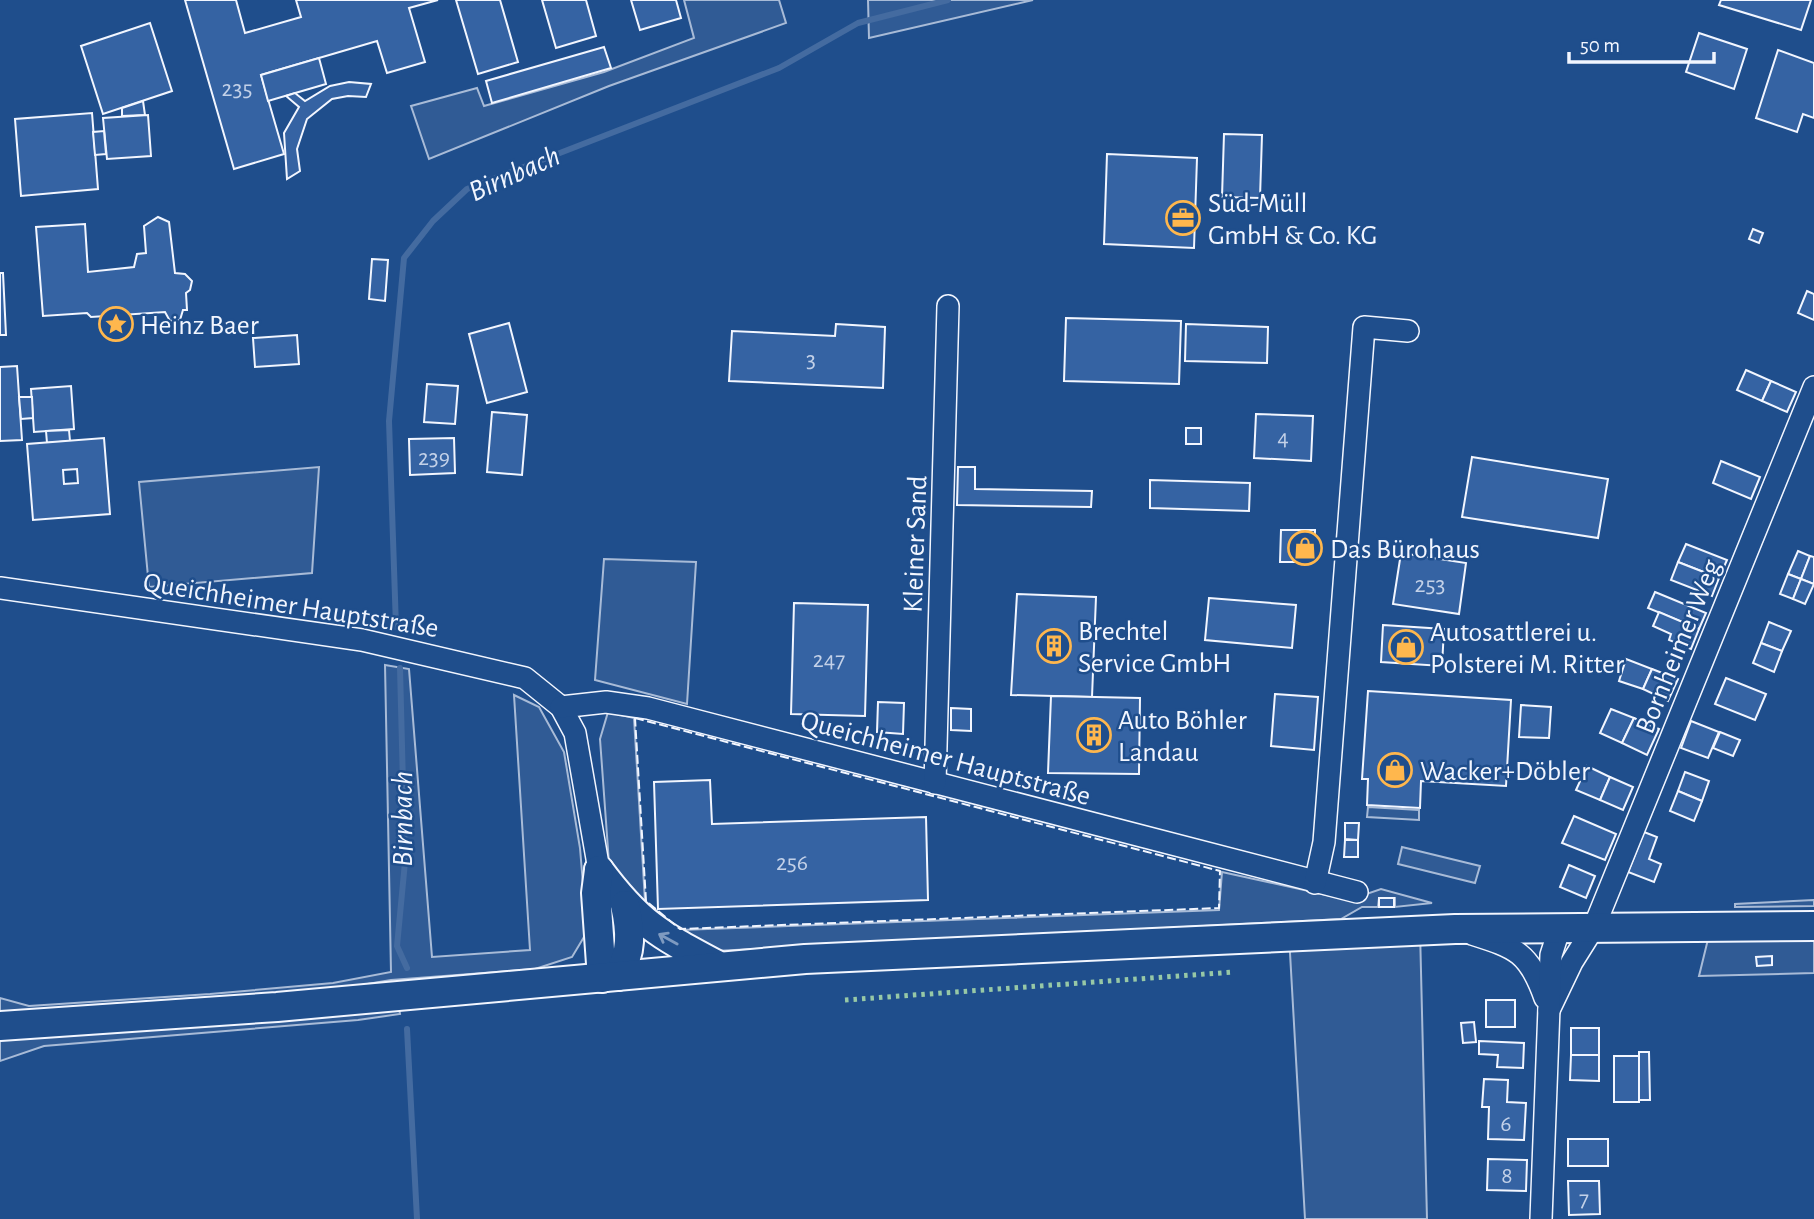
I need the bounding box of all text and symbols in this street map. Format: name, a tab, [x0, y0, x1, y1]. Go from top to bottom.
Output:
scale bar	[1569, 21, 1714, 65]
text: 50 m	[1580, 35, 1620, 56]
house number: 235	[222, 77, 252, 101]
water label: Birnbach	[464, 141, 564, 207]
place label: Süd-Müll GmbH & Co. KG	[1208, 190, 1377, 250]
office icon: Süd-Müll GmbH & Co. KG	[1164, 199, 1202, 237]
place icon: Heinz Baer	[97, 305, 135, 343]
place label: Heinz Baer	[140, 312, 259, 340]
house number: 3	[806, 348, 816, 372]
house number: 4	[1277, 426, 1289, 450]
house number: 239	[418, 446, 450, 470]
street label: Kleiner Sand	[900, 475, 932, 613]
shop icon: Das Bürohaus	[1286, 529, 1324, 567]
place label: Das Bürohaus	[1330, 536, 1480, 564]
street label: Bornheimer Weg	[1631, 555, 1727, 738]
street label: Queichheimer Hauptstraße	[141, 569, 440, 643]
house number: 253	[1415, 573, 1445, 597]
place label: Brechtel Service GmbH	[1078, 618, 1232, 678]
place label: Autosattlerei u. Polsterei M. Ritter	[1430, 619, 1624, 679]
building icon: Brechtel Service GmbH	[1035, 627, 1073, 665]
shop icon: Autosattlerei u. Polsterei M. Ritter	[1387, 628, 1425, 666]
house number: 247	[813, 648, 845, 672]
street label: Queichheimer Hauptstraße	[798, 707, 1093, 811]
place label: Auto Böhler Landau	[1118, 707, 1247, 767]
building icon: Auto Böhler Landau	[1075, 716, 1113, 754]
shop icon: Wacker+Döbler	[1376, 751, 1414, 789]
place label: Wacker+Döbler	[1420, 758, 1590, 786]
water label: Birnbach	[388, 771, 418, 867]
house number: 256	[776, 851, 808, 875]
one-way arrow	[659, 932, 679, 946]
house number: 6	[1500, 1112, 1512, 1136]
house number: 8	[1501, 1164, 1513, 1188]
house number: 7	[1579, 1187, 1589, 1211]

